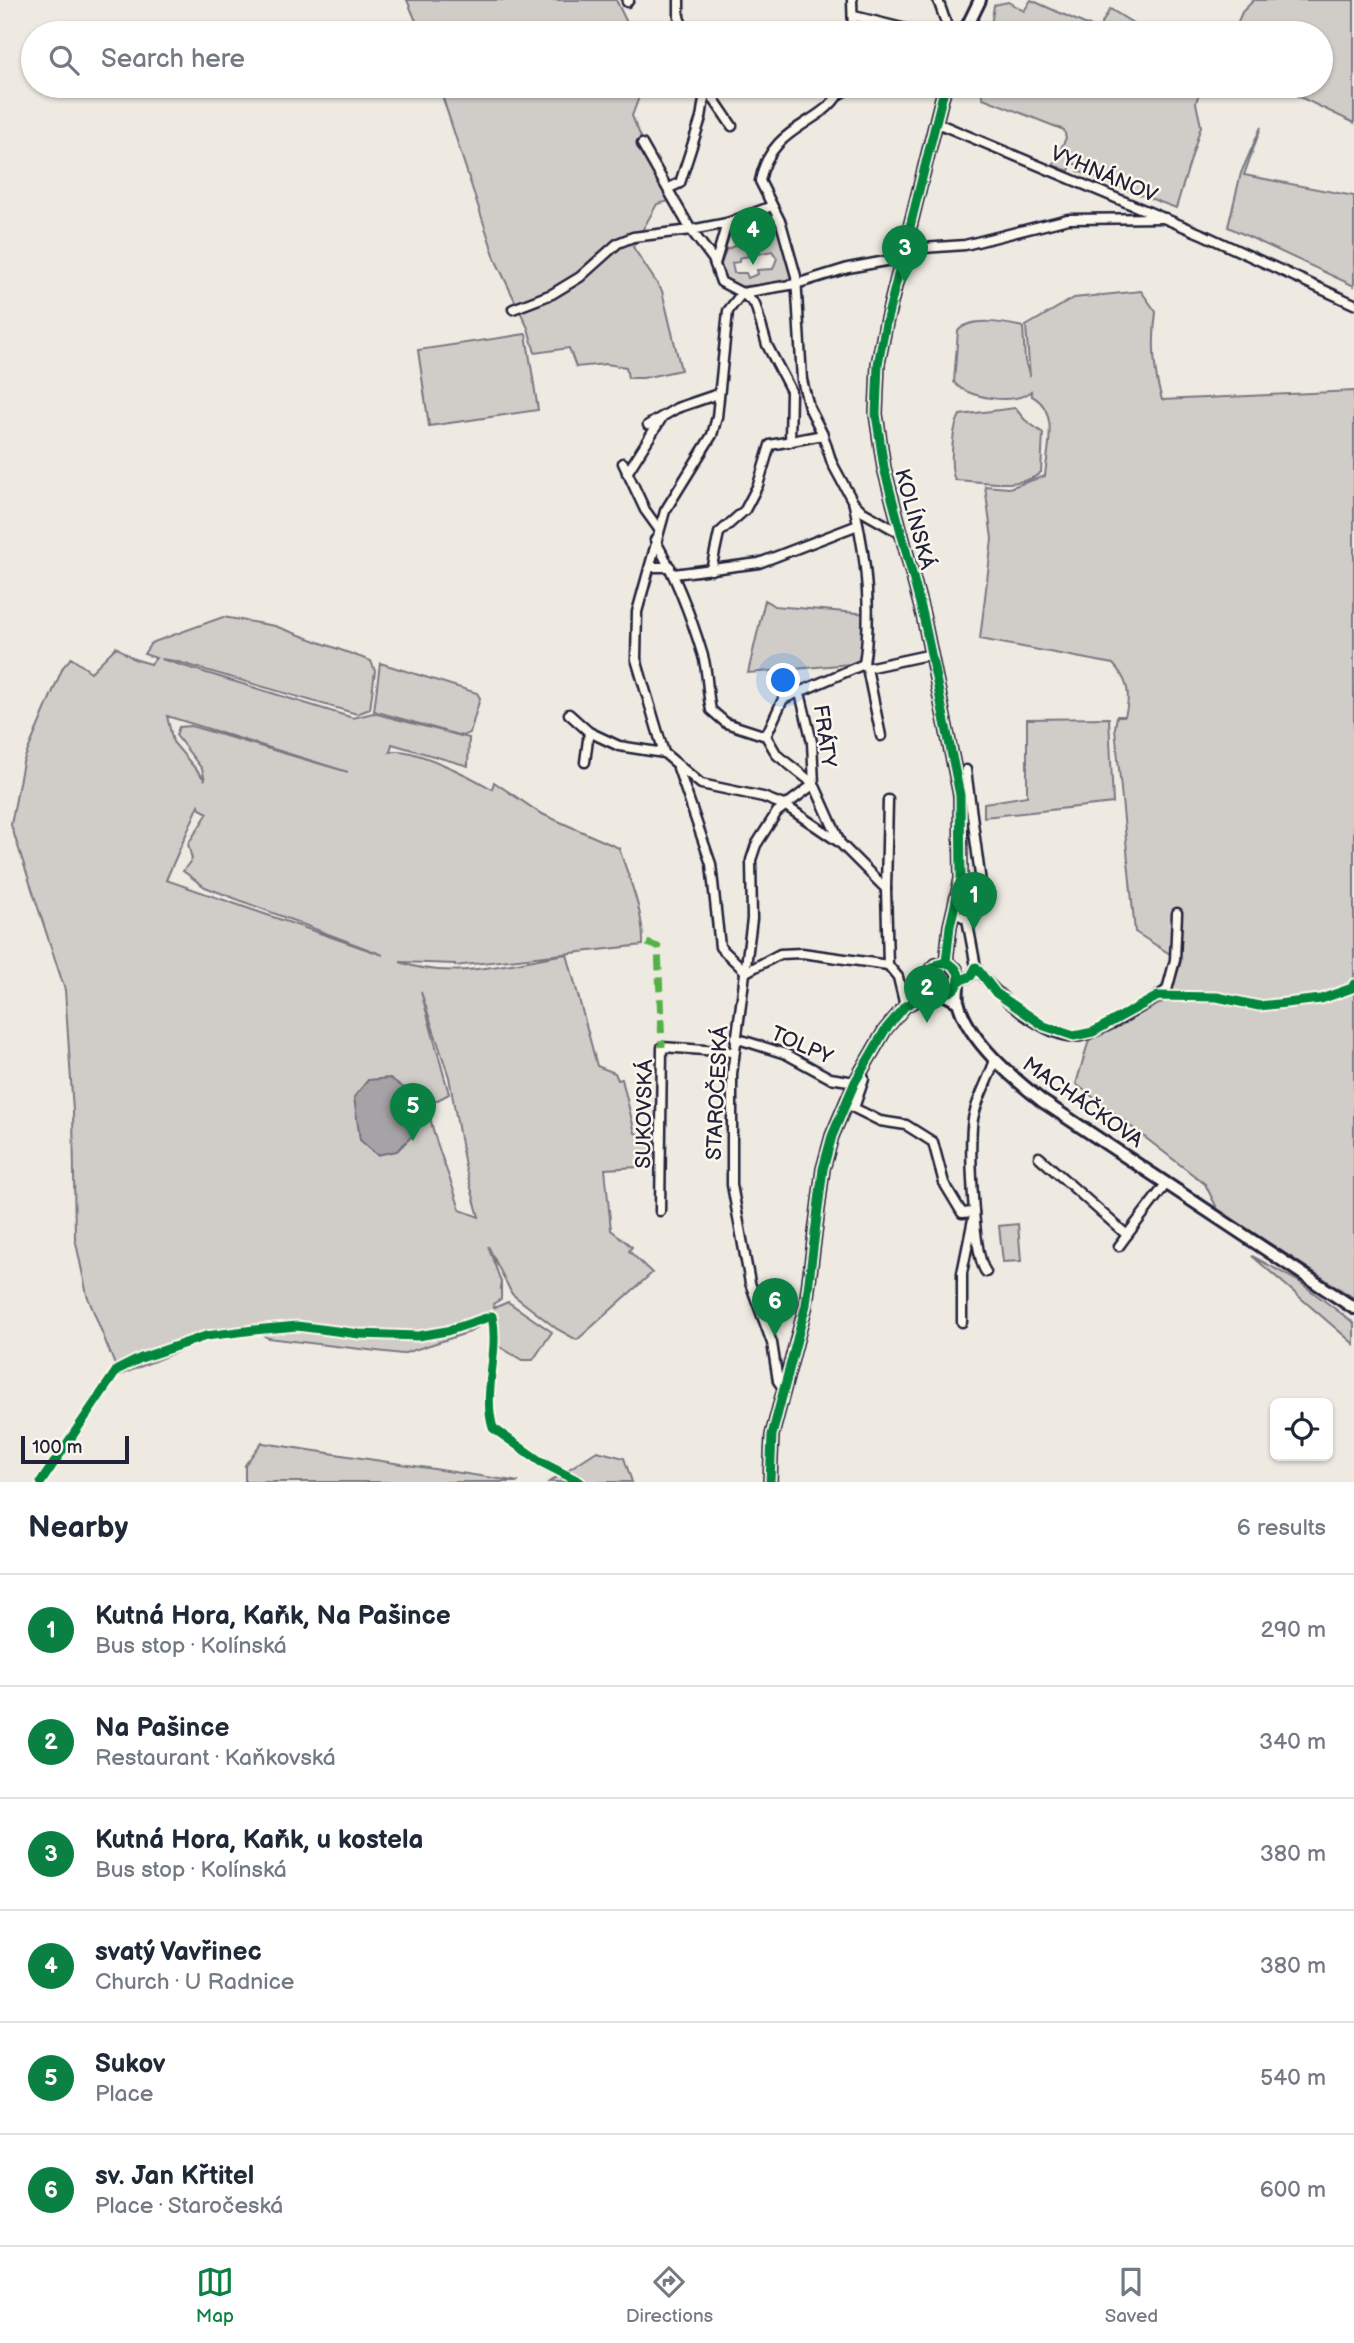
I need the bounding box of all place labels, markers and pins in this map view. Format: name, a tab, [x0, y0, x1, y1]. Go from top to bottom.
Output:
pin: 4	[730, 207, 776, 265]
pin: 3	[882, 225, 928, 283]
pin: 1	[951, 872, 997, 930]
pin: 2	[904, 965, 950, 1023]
pin: 5	[390, 1083, 436, 1141]
pin: 6	[752, 1278, 798, 1336]

